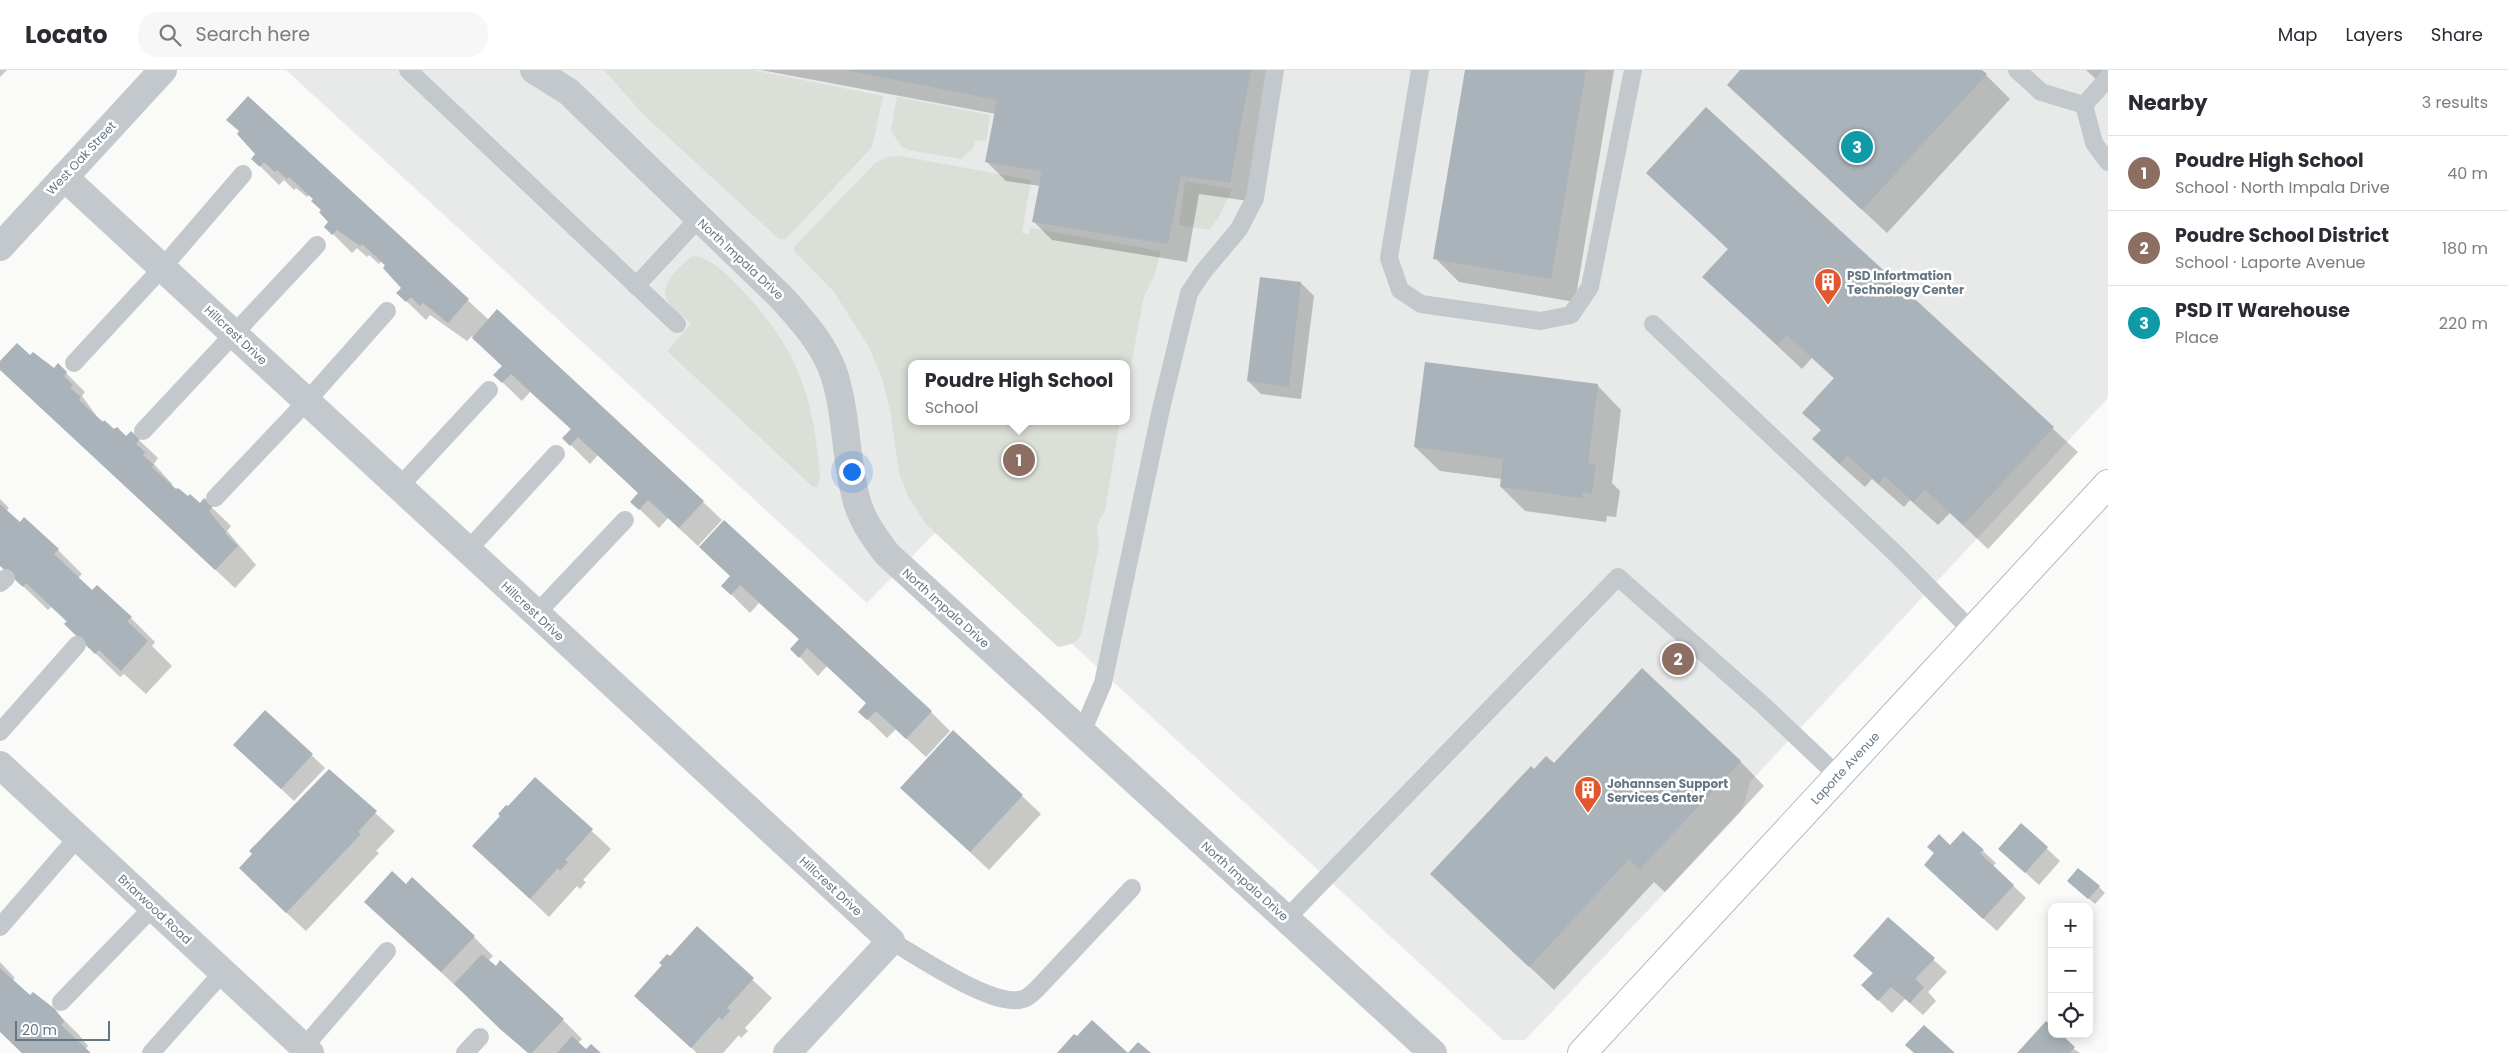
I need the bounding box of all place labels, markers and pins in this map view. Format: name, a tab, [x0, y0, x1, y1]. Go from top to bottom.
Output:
pin: 3	[1841, 128, 1873, 166]
building icon: PSD Infortmation Technology Center	[1813, 267, 1843, 306]
place label: PSD Infortmation Technology Center	[1847, 267, 1964, 298]
pin: 1	[1003, 441, 1035, 479]
pin: 2	[1662, 640, 1694, 678]
building icon: Johannsen Support Services Center	[1573, 775, 1603, 814]
place label: Johannsen Support Services Center	[1607, 775, 1728, 806]

